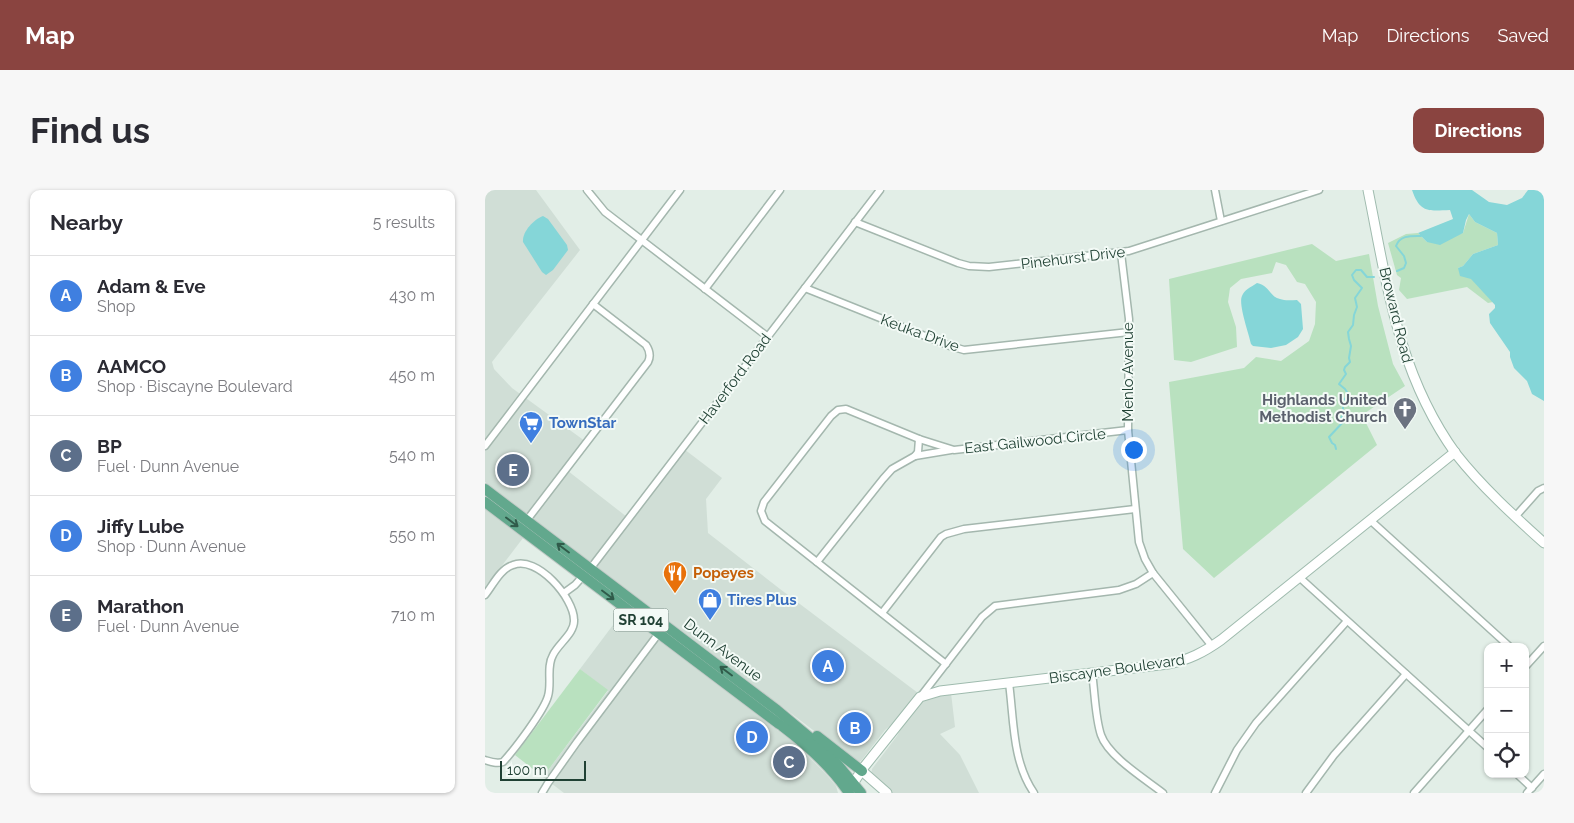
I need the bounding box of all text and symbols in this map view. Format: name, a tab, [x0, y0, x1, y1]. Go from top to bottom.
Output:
text: Map	[25, 21, 75, 50]
text: Map	[1322, 25, 1358, 46]
text: Directions	[1386, 25, 1470, 46]
text: Saved	[1498, 25, 1549, 46]
button: Directions	[1413, 108, 1544, 153]
text: Find us	[30, 110, 150, 151]
text: Nearby	[50, 210, 123, 235]
text: 5 results	[373, 213, 435, 232]
street label: Pinehurst Drive	[1020, 243, 1126, 273]
street label: Broward Road	[1375, 265, 1417, 365]
text: Adam & Eve	[97, 275, 206, 297]
text: A	[61, 286, 71, 305]
text: 430 m	[389, 286, 435, 305]
text: Shop	[97, 297, 135, 316]
street label: Keuka Drive	[878, 310, 962, 356]
street label: Menlo Avenue	[1119, 322, 1137, 422]
street label: Haverford Road	[695, 330, 775, 428]
text: AAMCO	[97, 355, 166, 377]
text: B	[61, 366, 71, 385]
text: 450 m	[389, 366, 435, 385]
text: Shop · Biscayne Boulevard	[97, 377, 293, 396]
place label: Highlands United Methodist Church	[1259, 391, 1387, 426]
church icon: Highlands United Methodist Church	[1392, 396, 1418, 430]
supermarket icon: TownStar	[518, 410, 544, 444]
place label: TownStar	[549, 414, 617, 432]
street label: East Gailwood Circle	[963, 425, 1107, 457]
text: BP	[97, 435, 122, 457]
your location	[1121, 437, 1147, 463]
text: C	[61, 446, 71, 465]
text: 540 m	[389, 446, 435, 465]
pin: E	[497, 451, 529, 489]
text: Fuel · Dunn Avenue	[97, 457, 239, 476]
text: Jiffy Lube	[97, 515, 184, 537]
one-way arrow	[505, 517, 519, 527]
text: D	[60, 526, 72, 545]
text: 550 m	[389, 526, 435, 545]
text: Shop · Dunn Avenue	[97, 537, 246, 556]
one-way arrow	[557, 543, 570, 554]
restaurant icon: Popeyes	[662, 560, 688, 594]
place label: Popeyes	[693, 564, 754, 582]
shop icon: Tires Plus	[697, 587, 723, 621]
one-way arrow	[601, 589, 614, 600]
place label: Tires Plus	[727, 591, 797, 609]
text: Marathon	[97, 595, 184, 617]
text: E	[61, 606, 71, 625]
text: 710 m	[391, 606, 435, 625]
road number: SR 104	[613, 608, 669, 632]
street label: Dunn Avenue	[680, 615, 766, 685]
text: Fuel · Dunn Avenue	[97, 617, 239, 636]
map controls	[1484, 643, 1529, 778]
button: +	[1484, 643, 1529, 688]
pin: A	[812, 647, 844, 685]
street label: Biscayne Boulevard	[1048, 651, 1186, 687]
one-way arrow	[720, 666, 733, 677]
button: −	[1484, 688, 1529, 733]
pin: B	[839, 709, 871, 747]
pin: D	[736, 718, 768, 756]
button: locate	[1484, 733, 1529, 778]
pin: C	[773, 743, 805, 781]
scale bar	[500, 758, 586, 781]
text: 100 m	[507, 762, 547, 778]

